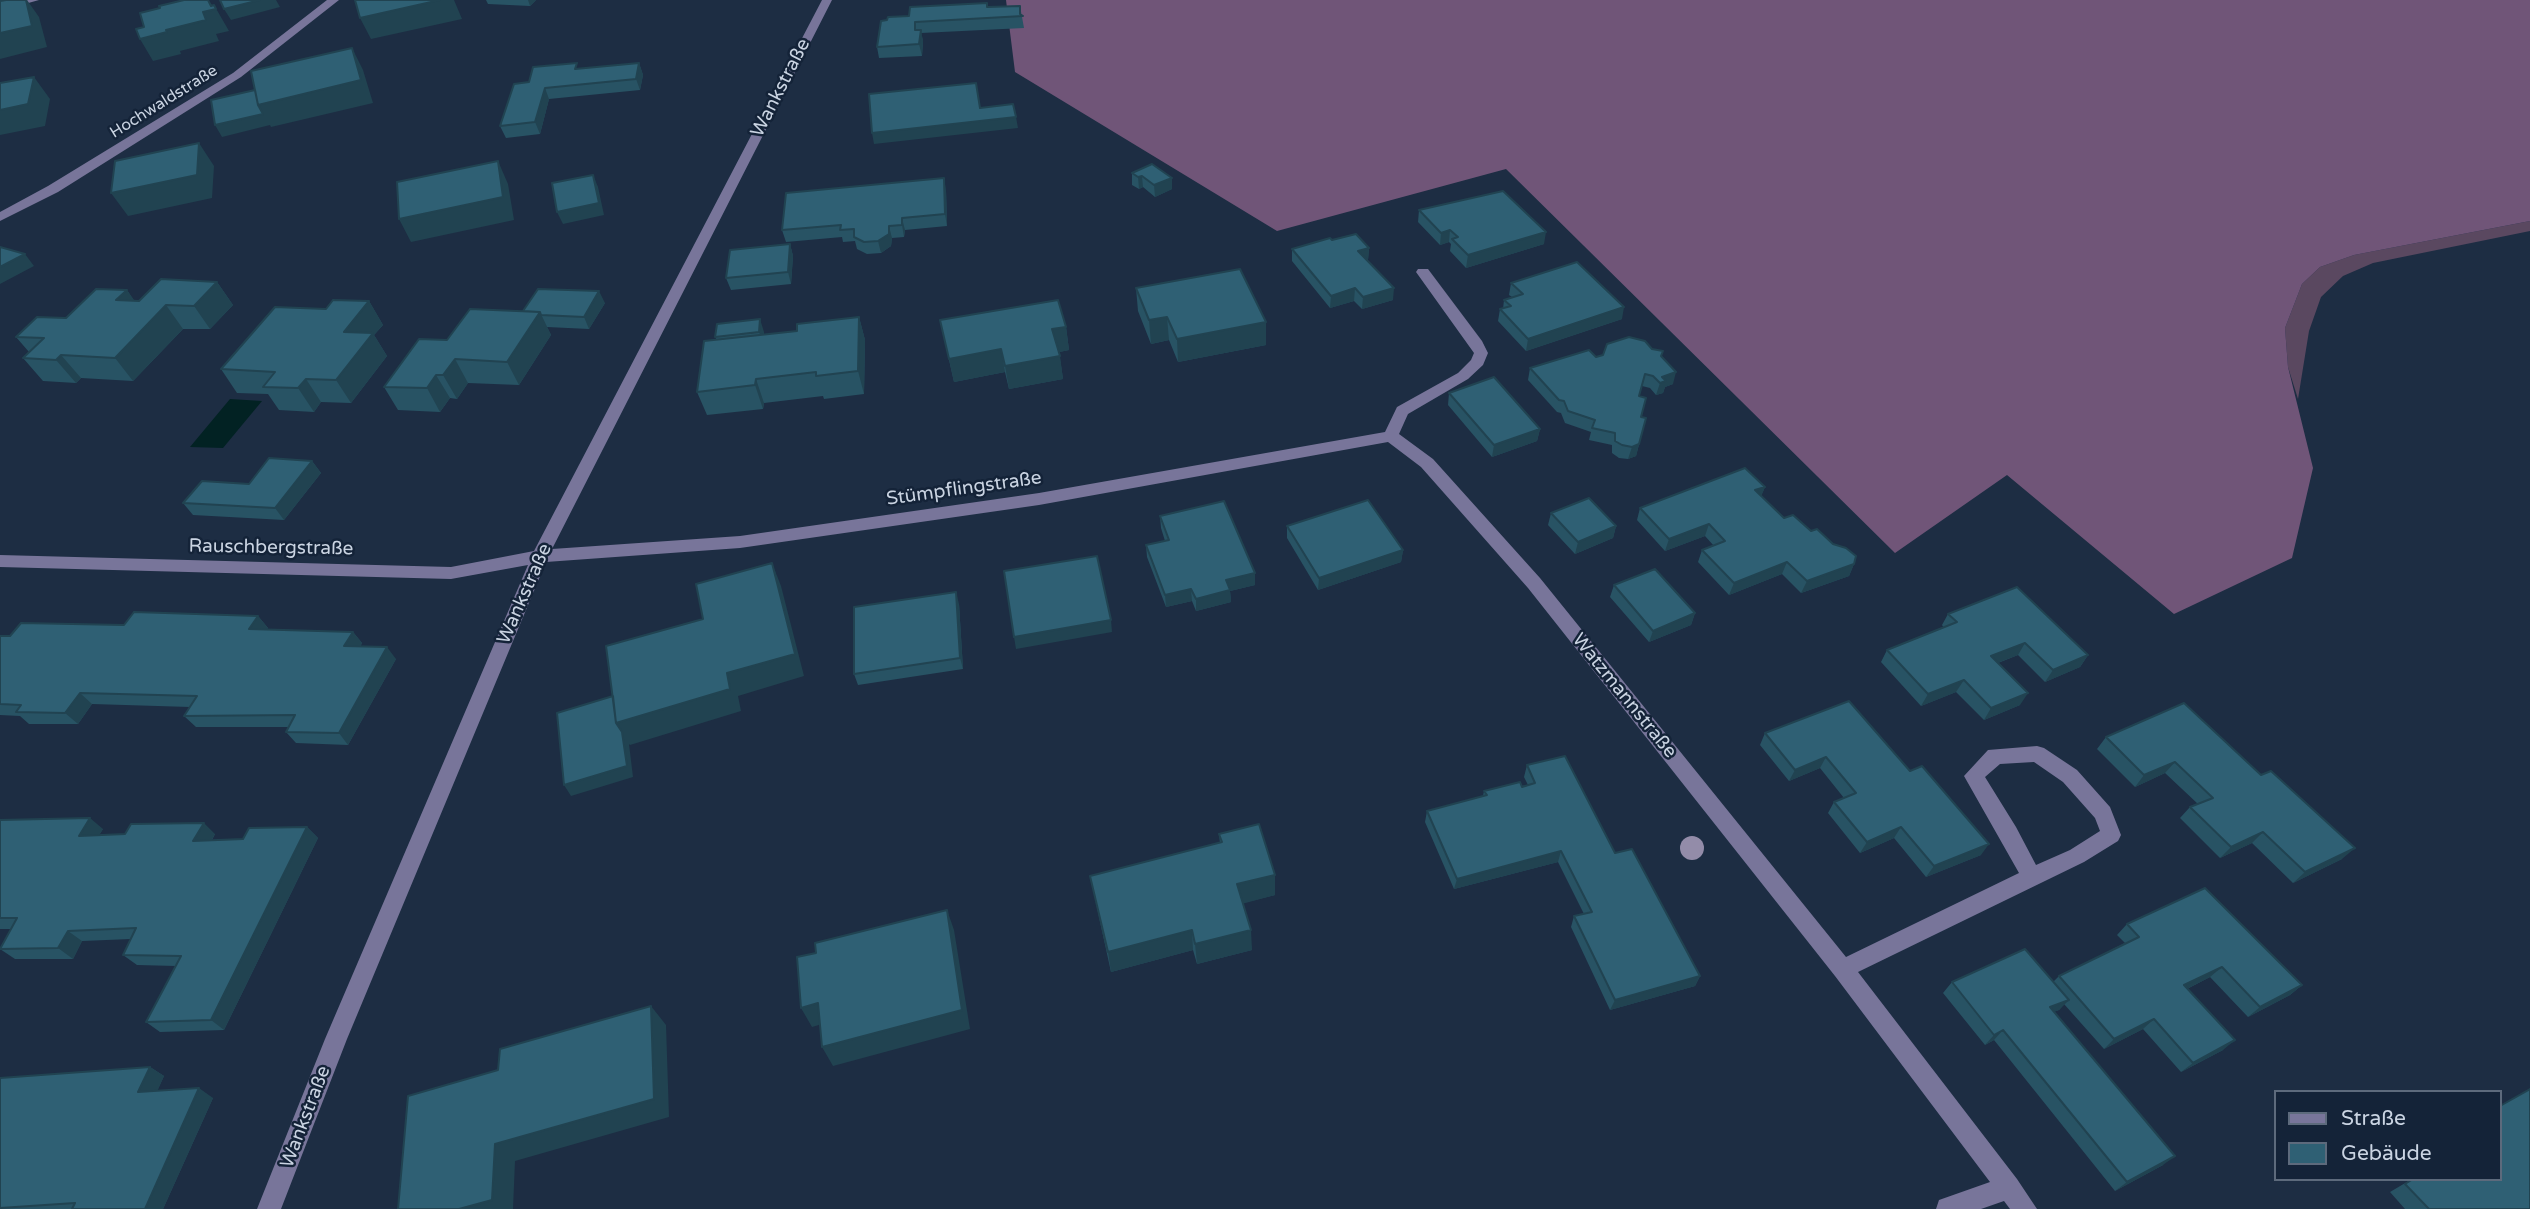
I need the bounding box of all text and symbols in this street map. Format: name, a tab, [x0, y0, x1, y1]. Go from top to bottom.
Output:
street label: Wankstraße	[746, 35, 816, 141]
street label: Hochwaldstraße	[107, 61, 221, 143]
street label: Stümpflingstraße	[885, 467, 1043, 511]
street label: Rauschbergstraße	[188, 535, 354, 561]
street label: Wankstraße	[493, 540, 557, 648]
street label: Watzmannstraße	[1567, 629, 1681, 763]
street label: Wankstraße	[276, 1063, 336, 1171]
legend	[2274, 1090, 2502, 1181]
text: Straße	[2341, 1106, 2406, 1131]
text: Gebäude	[2341, 1141, 2432, 1166]

